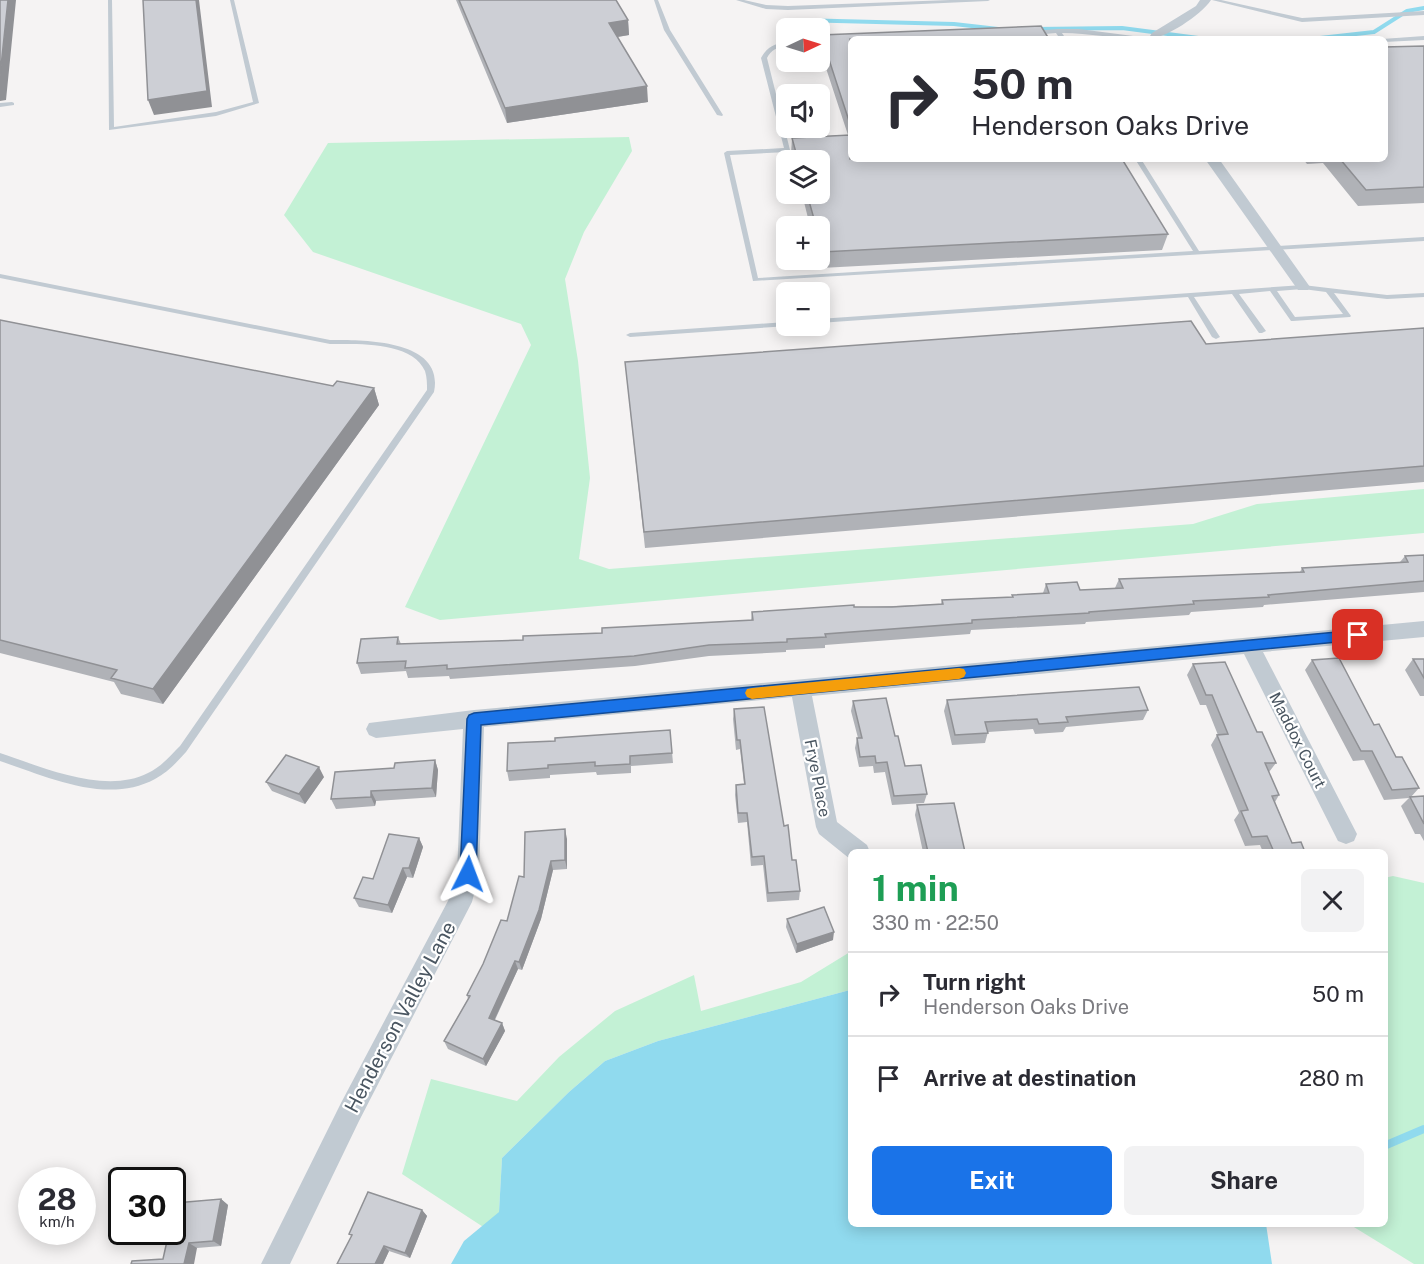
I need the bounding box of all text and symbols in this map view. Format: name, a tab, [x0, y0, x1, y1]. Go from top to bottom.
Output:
north arrow	[776, 18, 830, 72]
map controls	[776, 18, 830, 336]
text: 50 m	[971, 59, 1074, 108]
icon: right	[872, 60, 950, 138]
button: sound	[776, 84, 830, 138]
text: Henderson Oaks Drive	[971, 109, 1249, 141]
button: layers	[776, 150, 830, 204]
button: +	[776, 216, 830, 270]
button: −	[776, 282, 830, 336]
pin	[1332, 609, 1383, 660]
icon: arrive	[1341, 618, 1374, 651]
street label: Maddox Court	[1265, 689, 1330, 791]
street label: Frye Place	[801, 738, 834, 819]
position arrow	[436, 842, 500, 906]
text: 1 min	[872, 867, 959, 909]
button: close	[1301, 869, 1364, 932]
text: 330 m · 22:50	[872, 911, 999, 935]
street label: Henderson Valley Lane	[339, 917, 461, 1117]
text: Turn right	[923, 969, 1026, 995]
icon: right	[872, 978, 905, 1011]
text: 50 m	[1312, 981, 1364, 1007]
text: Henderson Oaks Drive	[923, 995, 1129, 1019]
icon: arrive	[872, 1062, 905, 1095]
text: Arrive at destination	[923, 1065, 1136, 1091]
text: 280 m	[1299, 1065, 1364, 1091]
button: Exit	[872, 1146, 1112, 1215]
button: Share	[1124, 1146, 1364, 1215]
speed limit sign: 30	[108, 1167, 186, 1245]
text: 28	[37, 1181, 77, 1217]
text: km/h	[39, 1213, 75, 1230]

